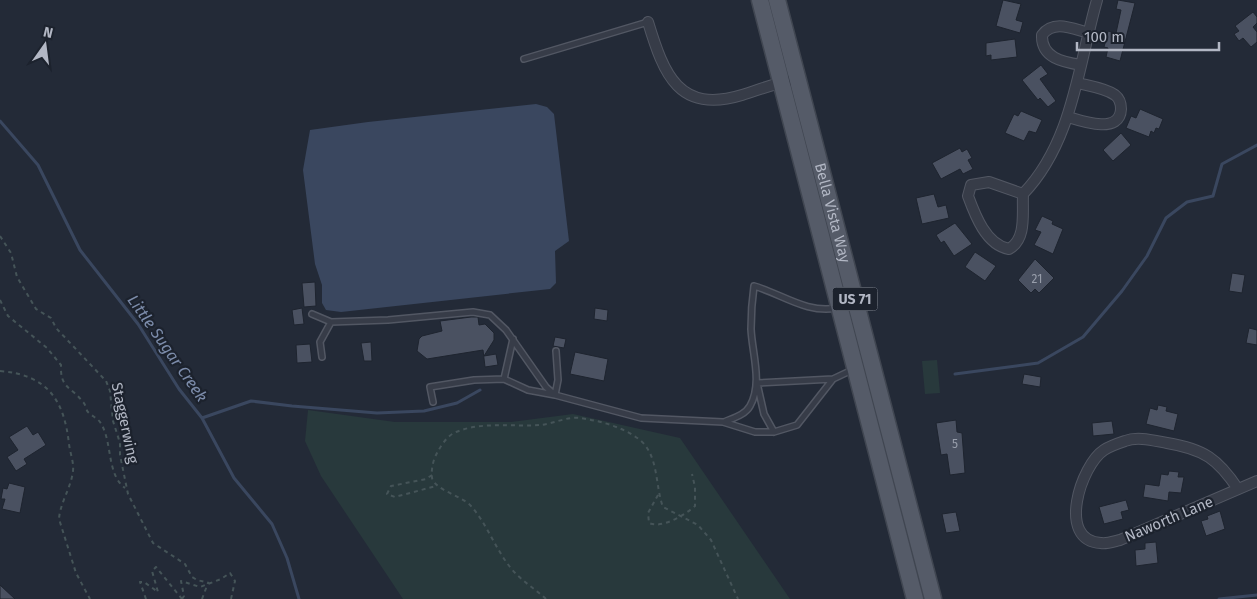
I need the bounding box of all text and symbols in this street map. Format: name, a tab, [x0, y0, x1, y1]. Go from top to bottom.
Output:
north arrow	[20, 20, 70, 70]
scale bar	[1077, 20, 1220, 52]
text: N	[41, 23, 55, 42]
text: 100 m	[1084, 28, 1124, 46]
street label: Bella Vista Way	[811, 161, 854, 265]
house number: 21	[1032, 272, 1042, 286]
road number: US 71	[832, 288, 878, 310]
water label: Little Sugar Creek	[124, 291, 212, 406]
street label: Staggerwing	[108, 381, 142, 465]
house number: 5	[952, 437, 958, 451]
street label: Naworth Lane	[1122, 492, 1216, 546]

